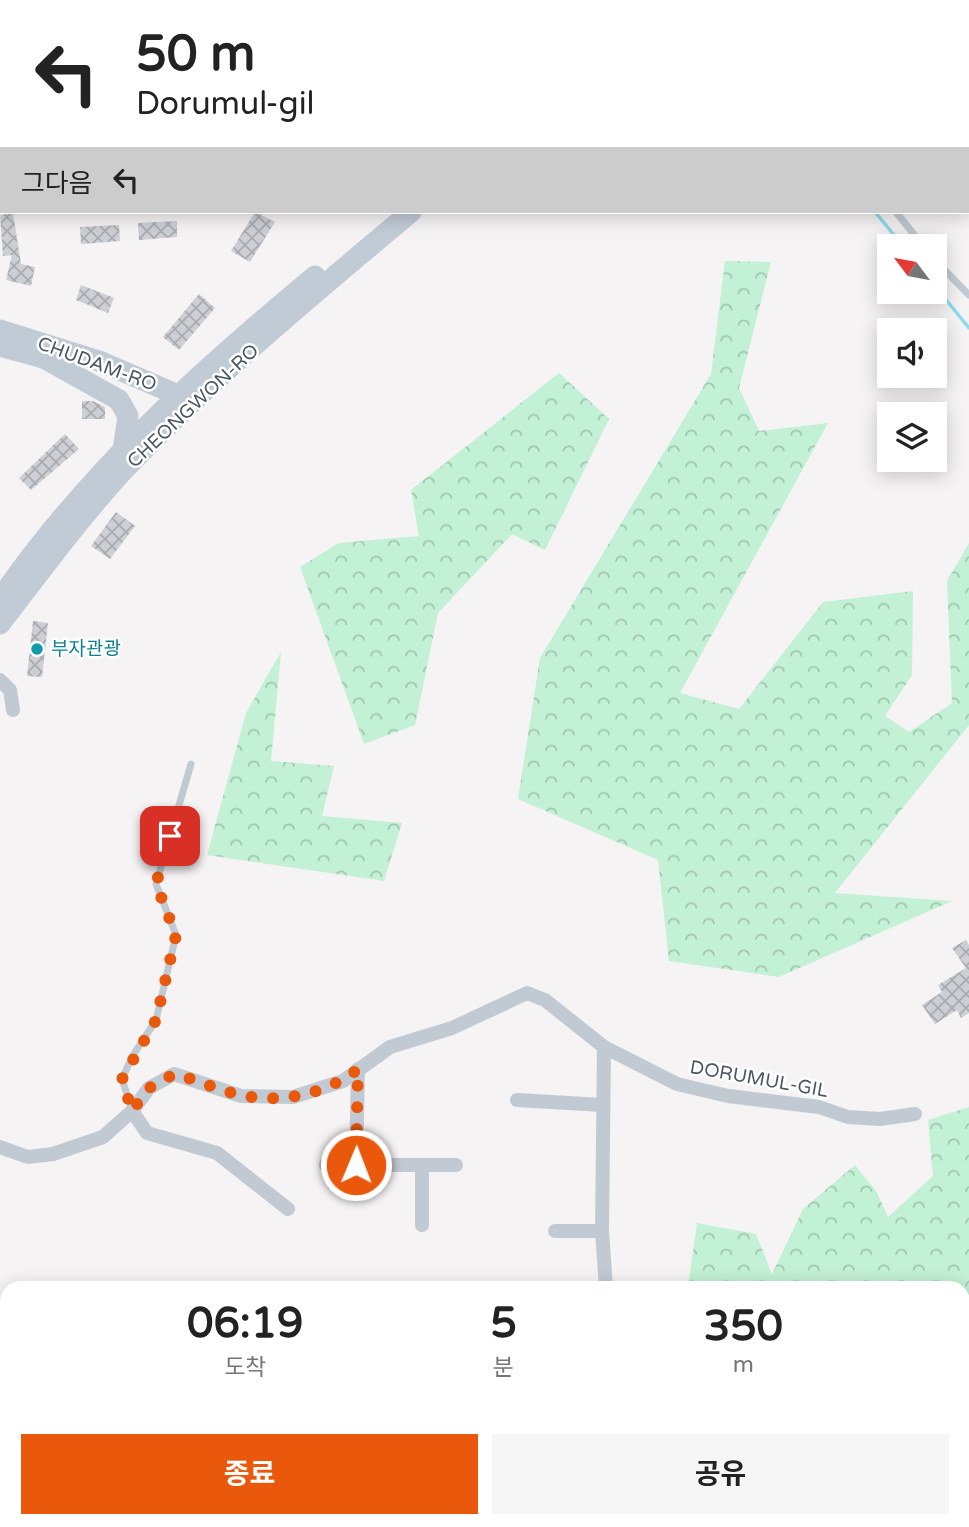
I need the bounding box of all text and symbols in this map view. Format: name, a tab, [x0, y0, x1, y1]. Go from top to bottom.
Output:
text: 50 m	[136, 25, 255, 84]
icon: left	[21, 28, 112, 119]
text: Dorumul-gil	[136, 85, 315, 123]
icon: left	[107, 161, 145, 199]
text: 그다음	[21, 168, 93, 199]
north arrow	[877, 234, 947, 304]
map controls	[877, 234, 947, 472]
button: sound	[877, 318, 947, 388]
street label: CHUDAM-RO	[34, 332, 160, 396]
street label: CHEONGWON-RO	[123, 340, 263, 472]
button: layers	[877, 402, 947, 472]
place label: 부자관광	[51, 638, 121, 660]
marker: 부자관광	[29, 641, 45, 657]
pin	[140, 806, 200, 866]
icon: arrive	[151, 817, 189, 855]
street label: DORUMUL-GIL	[688, 1056, 830, 1102]
position arrow	[319, 1128, 393, 1202]
text: 06:19	[187, 1298, 303, 1349]
text: 5	[490, 1298, 517, 1349]
text: 350	[704, 1301, 783, 1352]
text: m	[733, 1351, 754, 1379]
text: 도착	[224, 1354, 266, 1382]
text: 분	[493, 1354, 514, 1382]
button: 종료	[21, 1434, 478, 1514]
button: 공유	[492, 1434, 949, 1514]

